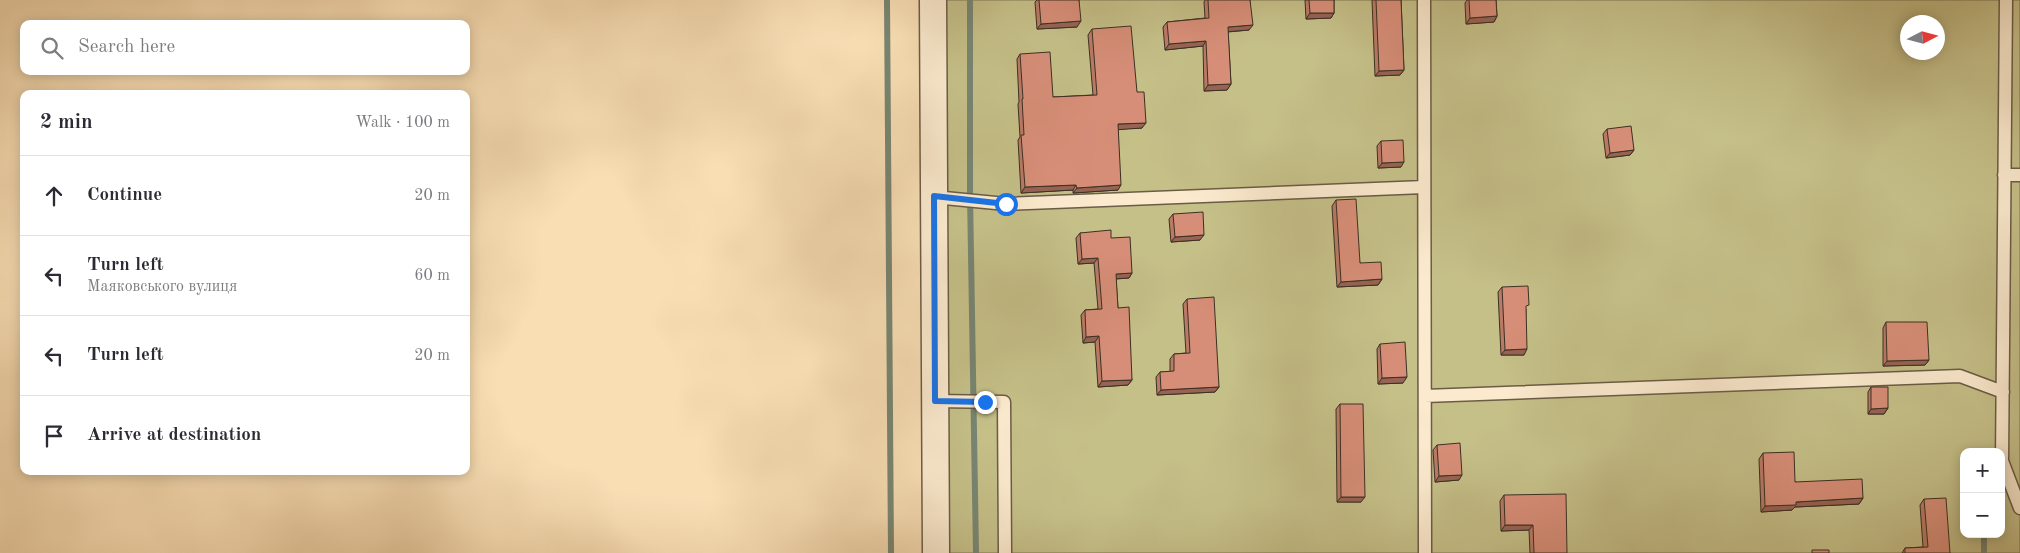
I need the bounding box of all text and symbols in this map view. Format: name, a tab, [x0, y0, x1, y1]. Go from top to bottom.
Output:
north arrow	[1900, 15, 1945, 60]
search box	[20, 20, 470, 75]
icon: search	[38, 34, 66, 62]
text: Search here	[78, 38, 175, 57]
text: 2 min	[40, 112, 93, 133]
text: Walk · 100 m	[355, 115, 450, 131]
icon: ahead	[40, 182, 68, 210]
text: Continue	[87, 186, 162, 205]
text: 20 m	[414, 188, 450, 204]
route start	[995, 193, 1018, 216]
text: Turn left	[87, 256, 164, 275]
icon: left	[40, 262, 68, 290]
text: 60 m	[414, 268, 450, 284]
text: Маяковського вулиця	[87, 279, 237, 295]
icon: left	[40, 342, 68, 370]
text: Turn left	[87, 346, 164, 365]
text: 20 m	[414, 348, 450, 364]
route end	[974, 391, 997, 414]
icon: arrive	[40, 422, 68, 450]
text: Arrive at destination	[87, 426, 261, 445]
map controls	[1960, 448, 2005, 538]
button: +	[1960, 448, 2005, 493]
button: −	[1960, 493, 2005, 538]

